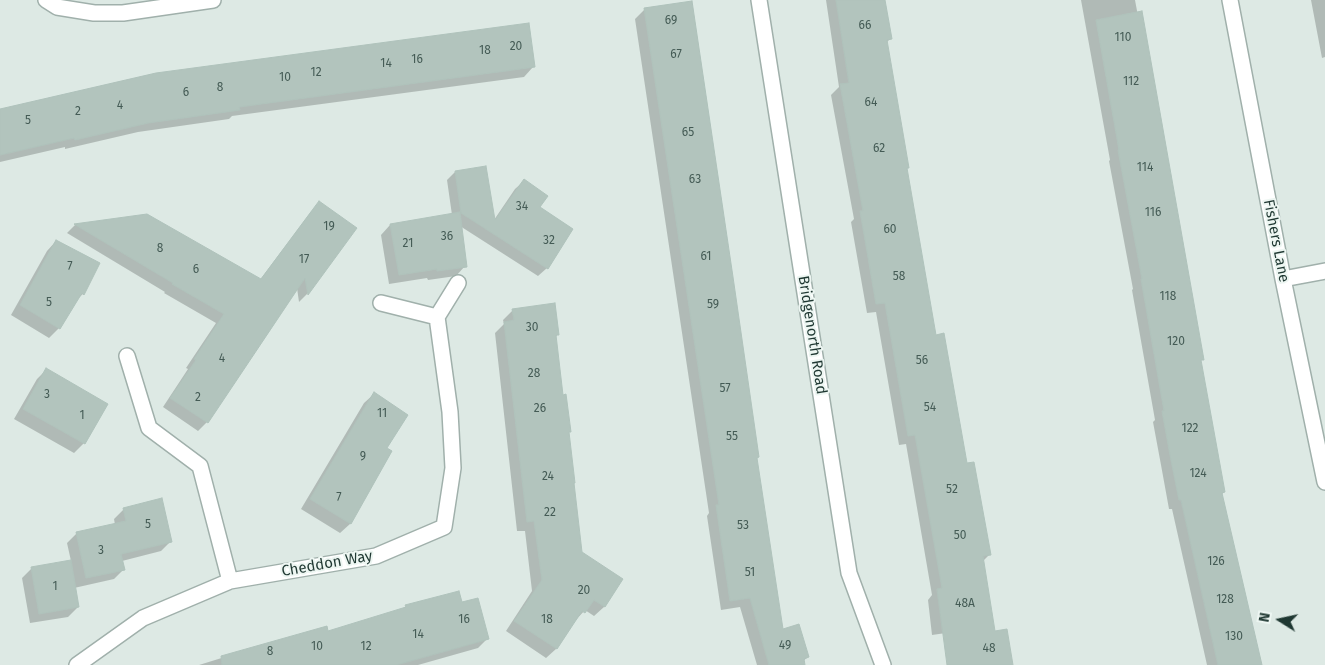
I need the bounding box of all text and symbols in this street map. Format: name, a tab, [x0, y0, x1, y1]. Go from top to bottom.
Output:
house number: 69	[665, 14, 677, 28]
house number: 66	[859, 19, 871, 33]
house number: 110	[1115, 31, 1131, 45]
house number: 20	[510, 40, 522, 54]
house number: 18	[479, 44, 491, 58]
house number: 67	[670, 48, 682, 62]
house number: 16	[411, 53, 423, 67]
house number: 14	[380, 57, 392, 71]
house number: 12	[310, 66, 322, 80]
house number: 10	[279, 71, 291, 85]
house number: 112	[1123, 75, 1139, 89]
house number: 8	[217, 81, 223, 95]
house number: 6	[183, 86, 189, 100]
house number: 64	[865, 96, 877, 110]
house number: 4	[117, 99, 123, 113]
house number: 2	[75, 105, 81, 119]
house number: 5	[25, 114, 31, 128]
house number: 65	[682, 126, 694, 140]
house number: 62	[873, 142, 885, 156]
house number: 114	[1137, 161, 1153, 175]
house number: 63	[689, 173, 701, 187]
street label: Fishers Lane	[1259, 198, 1293, 284]
house number: 34	[516, 200, 528, 214]
house number: 116	[1145, 206, 1161, 220]
house number: 19	[323, 220, 335, 234]
house number: 60	[883, 223, 897, 237]
house number: 36	[441, 230, 453, 244]
house number: 32	[543, 234, 555, 248]
house number: 21	[403, 237, 413, 251]
house number: 8	[157, 242, 163, 256]
house number: 61	[700, 250, 712, 264]
house number: 17	[299, 253, 309, 267]
house number: 7	[67, 260, 73, 274]
house number: 6	[193, 263, 199, 277]
house number: 58	[893, 270, 905, 284]
street label: Bridgenorth Road	[794, 274, 830, 396]
house number: 118	[1160, 290, 1176, 304]
house number: 5	[46, 296, 52, 310]
house number: 59	[707, 298, 719, 312]
house number: 30	[526, 321, 538, 335]
house number: 120	[1167, 335, 1185, 349]
house number: 4	[219, 352, 225, 366]
house number: 56	[916, 354, 928, 368]
house number: 28	[528, 367, 540, 381]
house number: 57	[719, 382, 731, 396]
house number: 3	[44, 388, 50, 402]
house number: 2	[195, 391, 201, 405]
house number: 54	[924, 401, 936, 415]
house number: 26	[534, 402, 546, 416]
house number: 11	[377, 407, 387, 421]
house number: 1	[79, 409, 85, 423]
house number: 122	[1181, 422, 1199, 436]
house number: 55	[726, 430, 738, 444]
house number: 9	[360, 450, 366, 464]
house number: 124	[1189, 467, 1207, 481]
house number: 24	[542, 470, 554, 484]
house number: 52	[946, 483, 958, 497]
house number: 7	[336, 491, 342, 505]
house number: 22	[544, 506, 556, 520]
house number: 5	[145, 518, 151, 532]
house number: 53	[737, 519, 749, 533]
house number: 50	[954, 529, 966, 543]
house number: 3	[98, 544, 104, 558]
street label: Cheddon Way	[280, 547, 374, 581]
house number: 126	[1207, 555, 1225, 569]
house number: 51	[745, 566, 755, 580]
house number: 1	[52, 580, 58, 594]
house number: 20	[578, 584, 590, 598]
house number: 128	[1216, 593, 1234, 607]
north arrow	[1255, 595, 1305, 645]
house number: 48A	[955, 597, 975, 611]
text: N	[1256, 611, 1274, 623]
house number: 16	[458, 613, 470, 627]
house number: 18	[541, 613, 553, 627]
house number: 14	[412, 628, 424, 642]
house number: 130	[1225, 630, 1243, 644]
house number: 49	[779, 639, 791, 653]
house number: 10	[311, 640, 323, 654]
house number: 12	[360, 640, 372, 654]
house number: 48	[983, 642, 995, 656]
house number: 8	[267, 645, 273, 659]

